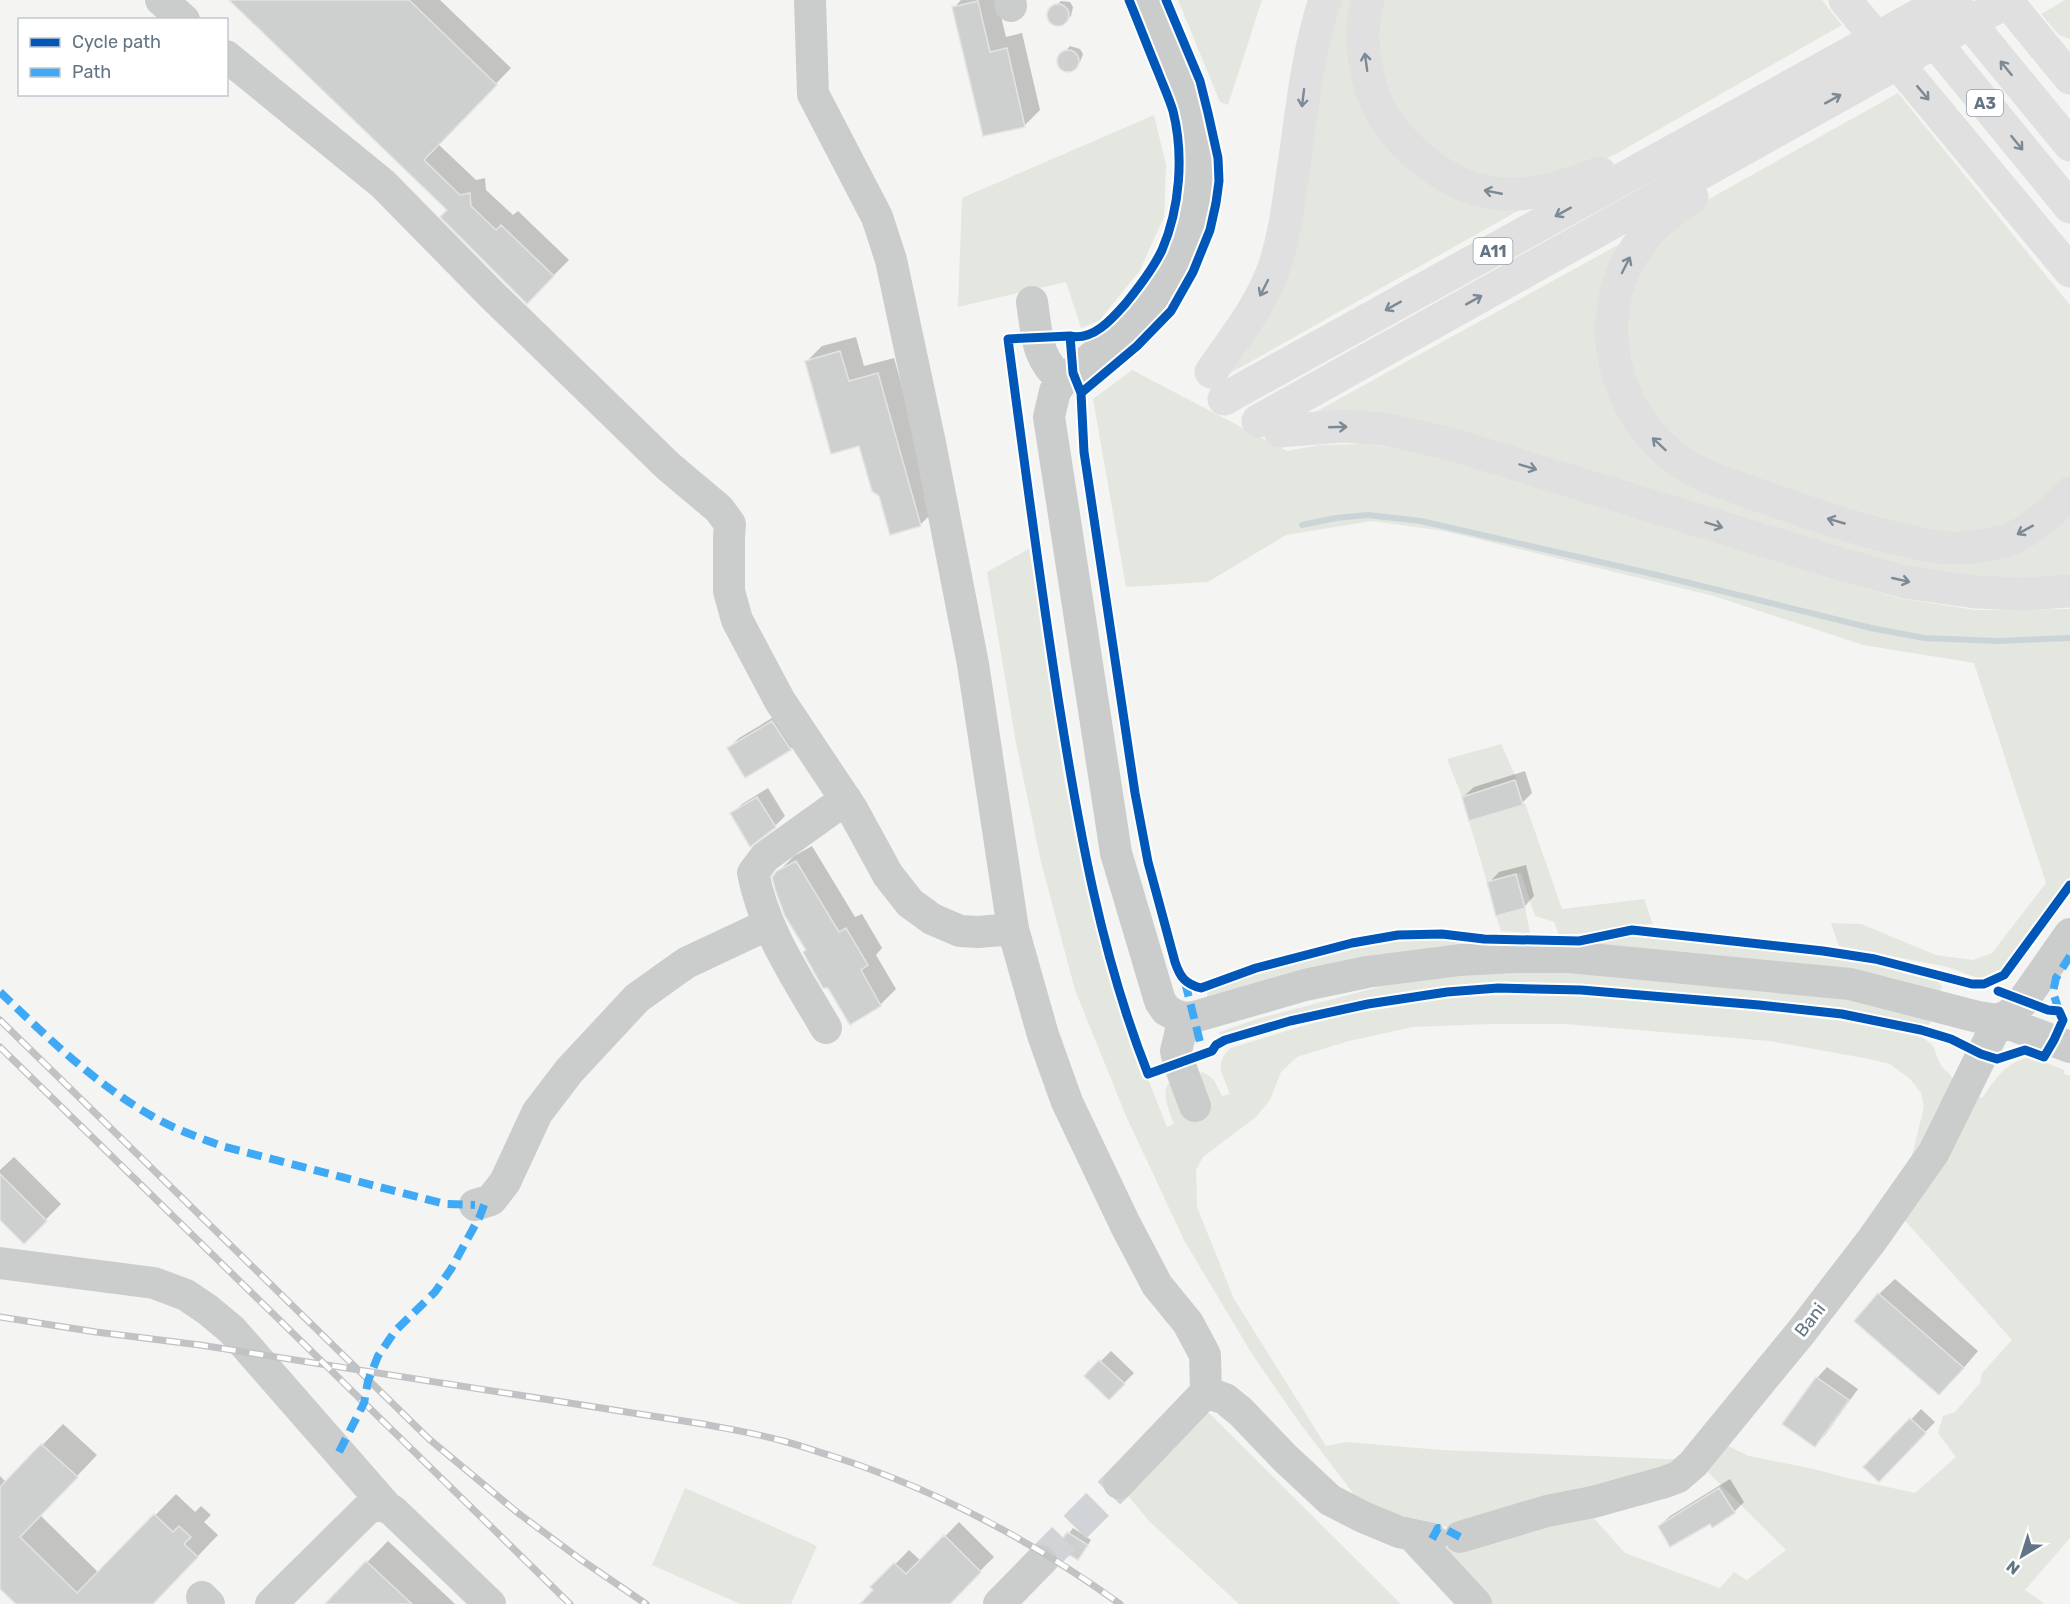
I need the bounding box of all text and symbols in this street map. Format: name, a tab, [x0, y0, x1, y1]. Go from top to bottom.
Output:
legend	[18, 18, 228, 96]
text: Cycle path	[72, 31, 161, 53]
one-way arrow	[1360, 52, 1371, 72]
one-way arrow	[2000, 60, 2013, 76]
text: Path	[72, 61, 111, 83]
one-way arrow	[1916, 85, 1929, 101]
one-way arrow	[1297, 87, 1308, 107]
road number: A3	[1967, 90, 2003, 116]
one-way arrow	[1823, 93, 1841, 104]
one-way arrow	[2011, 135, 2024, 151]
one-way arrow	[1484, 186, 1503, 197]
one-way arrow	[1555, 206, 1572, 218]
road number: A11	[1474, 238, 1512, 264]
one-way arrow	[1621, 257, 1633, 275]
one-way arrow	[1258, 278, 1270, 296]
one-way arrow	[1465, 294, 1483, 305]
one-way arrow	[1384, 301, 1402, 312]
one-way arrow	[1328, 421, 1348, 432]
one-way arrow	[1652, 437, 1667, 452]
one-way arrow	[1518, 462, 1537, 473]
one-way arrow	[1827, 515, 1846, 526]
one-way arrow	[1704, 520, 1723, 531]
one-way arrow	[2017, 524, 2034, 536]
one-way arrow	[1891, 575, 1910, 587]
street label: Bani	[1790, 1299, 1830, 1341]
north arrow	[1992, 1526, 2052, 1586]
text: N	[2003, 1556, 2023, 1578]

